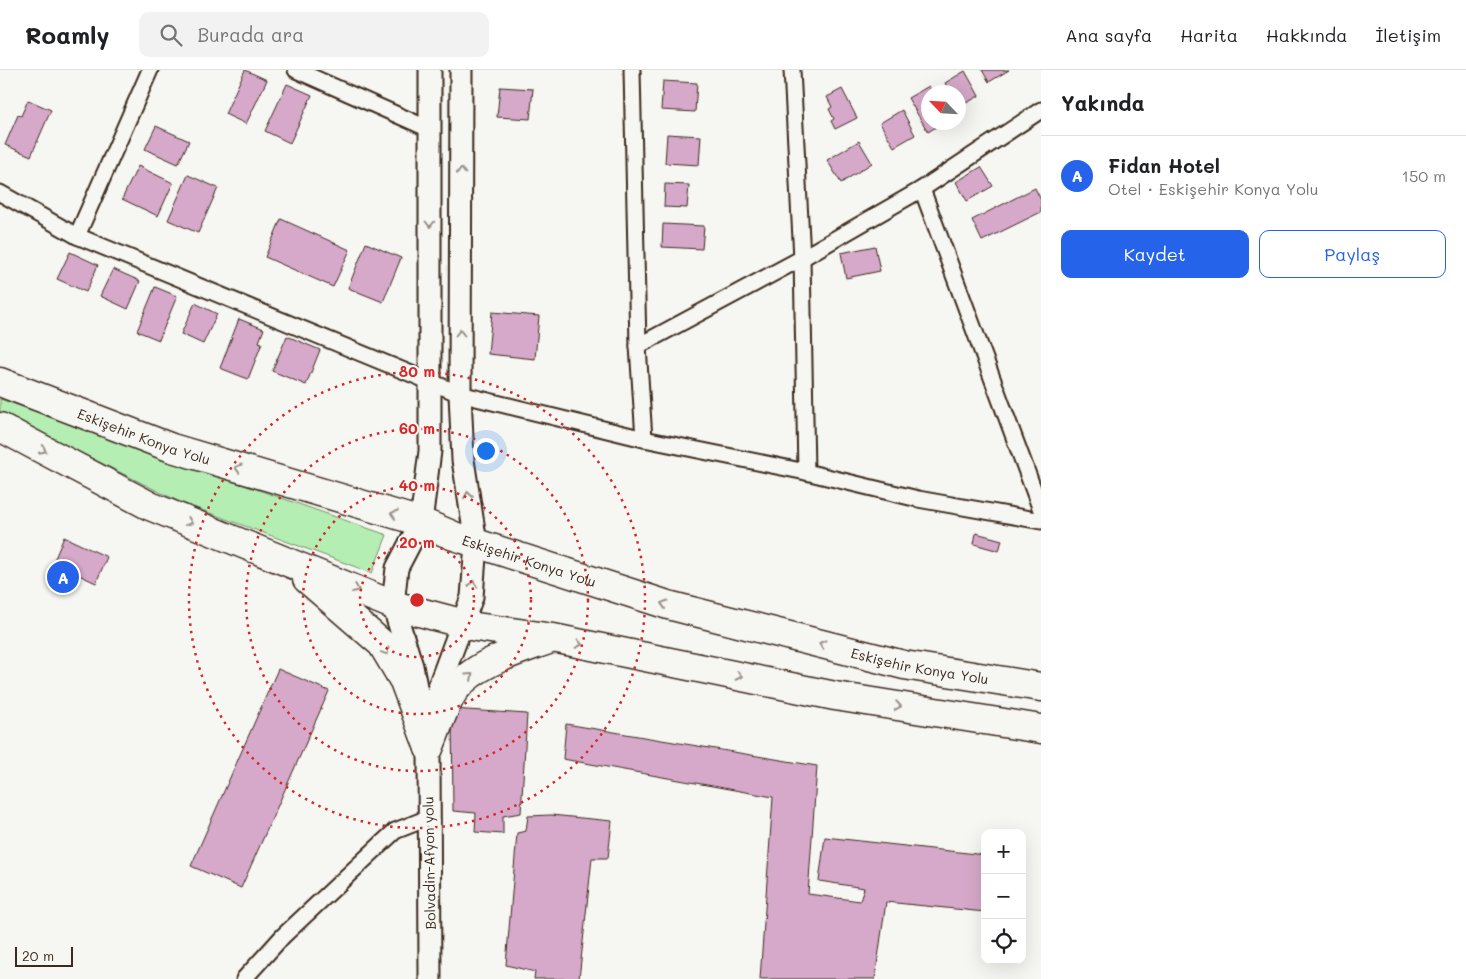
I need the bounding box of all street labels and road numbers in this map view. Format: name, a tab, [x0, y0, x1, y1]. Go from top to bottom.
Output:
street label: Eskişehir Konya Yolu	[75, 403, 213, 468]
street label: Eskişehir Konya Yolu	[460, 530, 599, 591]
street label: Eskişehir Konya Yolu	[849, 642, 990, 688]
street label: Bolvadin-Afyon yolu	[418, 796, 440, 930]

